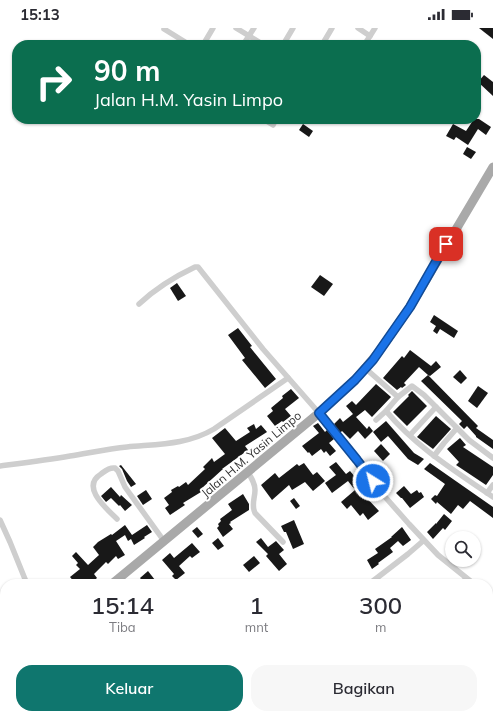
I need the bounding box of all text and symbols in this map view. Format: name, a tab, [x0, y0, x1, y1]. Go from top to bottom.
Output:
text: 15:13	[20, 5, 60, 24]
text: 90 m	[94, 53, 160, 88]
icon: right	[28, 56, 80, 108]
text: Jalan H.M. Yasin Limpo	[94, 88, 283, 111]
pin	[429, 227, 463, 261]
icon: arrive	[435, 233, 457, 255]
street label: Jalan H.M. Yasin Limpo	[198, 408, 304, 500]
position arrow	[352, 460, 394, 502]
map controls	[445, 531, 481, 567]
button: search	[445, 531, 481, 567]
text: 15:14	[91, 590, 154, 620]
text: 1	[249, 590, 264, 620]
text: 300	[359, 590, 402, 620]
text: Tiba	[109, 619, 136, 635]
text: mnt	[245, 619, 268, 635]
text: m	[375, 619, 386, 635]
button: Keluar	[16, 665, 243, 711]
button: Bagikan	[251, 665, 477, 711]

